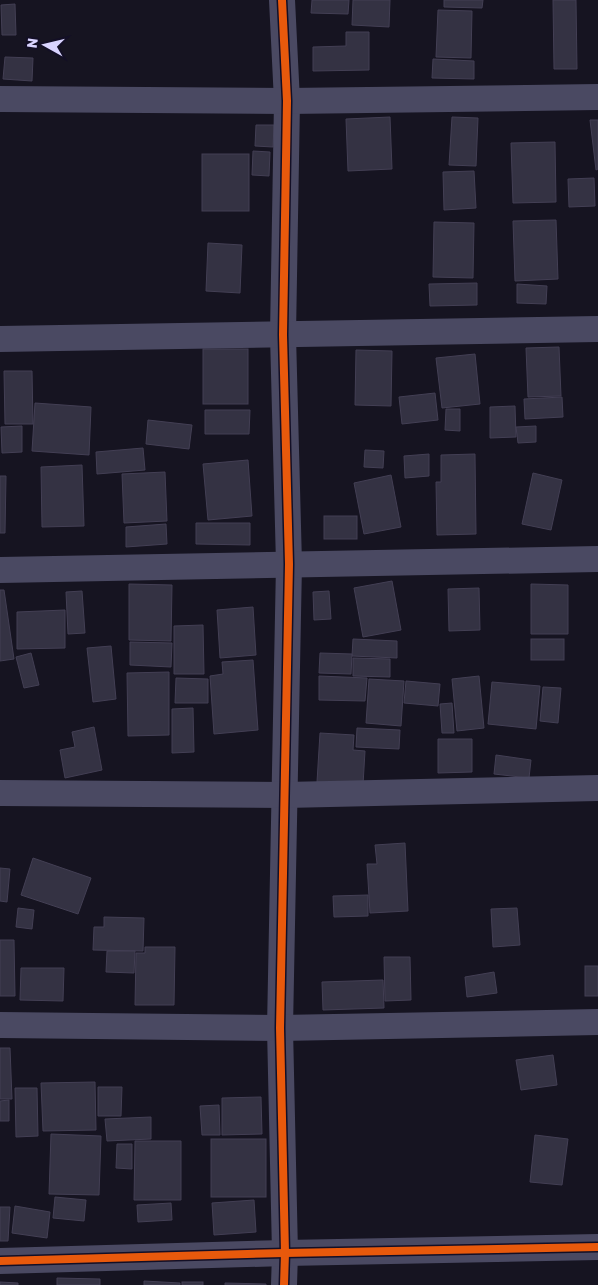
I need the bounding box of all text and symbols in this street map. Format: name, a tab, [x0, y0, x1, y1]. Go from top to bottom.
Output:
north arrow	[20, 20, 70, 70]
text: N	[24, 37, 42, 49]

